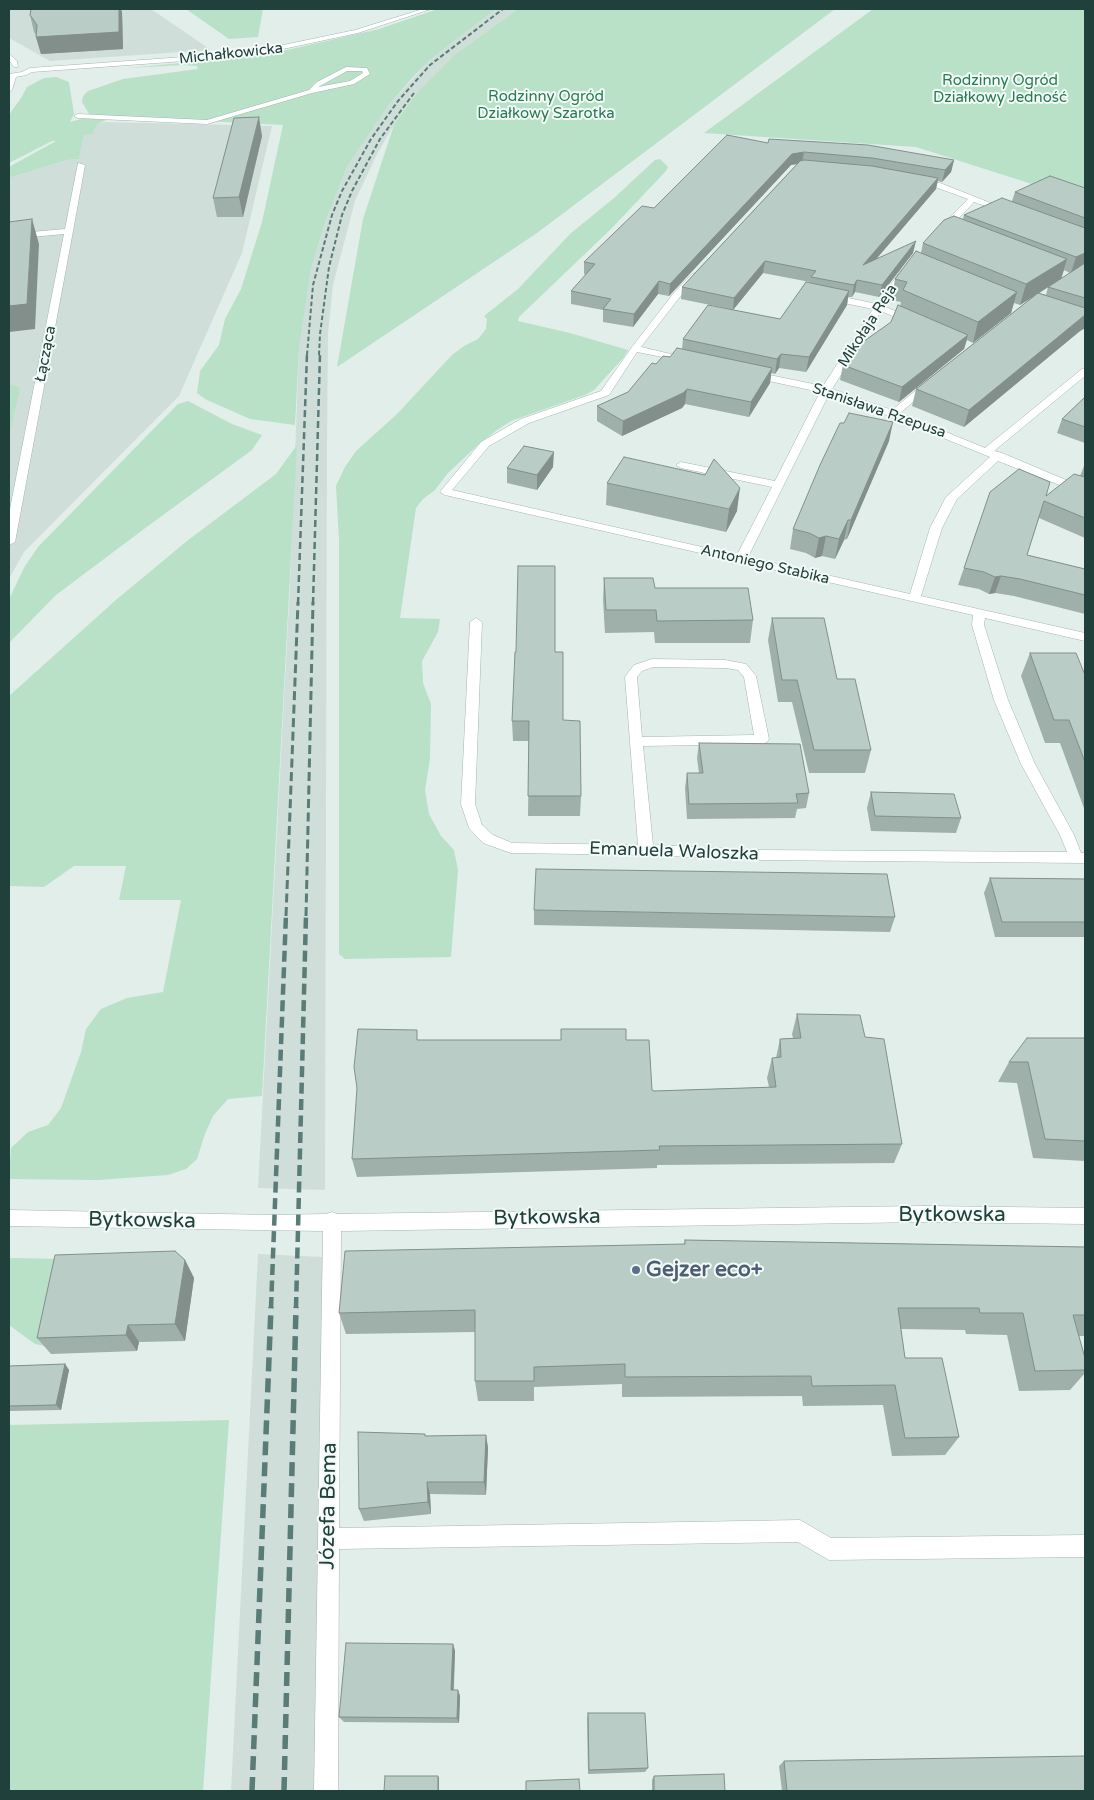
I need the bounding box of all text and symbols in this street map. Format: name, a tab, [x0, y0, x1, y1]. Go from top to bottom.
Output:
street label: Michałkowicka	[178, 40, 284, 68]
park label: Rodzinny Ogród Działkowy Jedność	[933, 72, 1067, 107]
park label: Rodzinny Ogród Działkowy Szarotka	[477, 88, 615, 123]
street label: Mikołaja Reja	[835, 281, 901, 371]
street label: Łącząca	[32, 324, 60, 384]
street label: Stanisława Rzepusa	[810, 380, 948, 442]
street label: Antoniego Stabika	[699, 541, 831, 589]
street label: Emanuela Waloszka	[589, 838, 759, 866]
street label: Bytkowska	[898, 1202, 1006, 1228]
street label: Bytkowska	[493, 1204, 601, 1232]
street label: Bytkowska	[88, 1207, 196, 1235]
place label: Gejzer eco+	[646, 1257, 763, 1283]
marker: Gejzer eco+	[630, 1264, 642, 1276]
street label: Józefa Bema	[315, 1442, 343, 1570]

